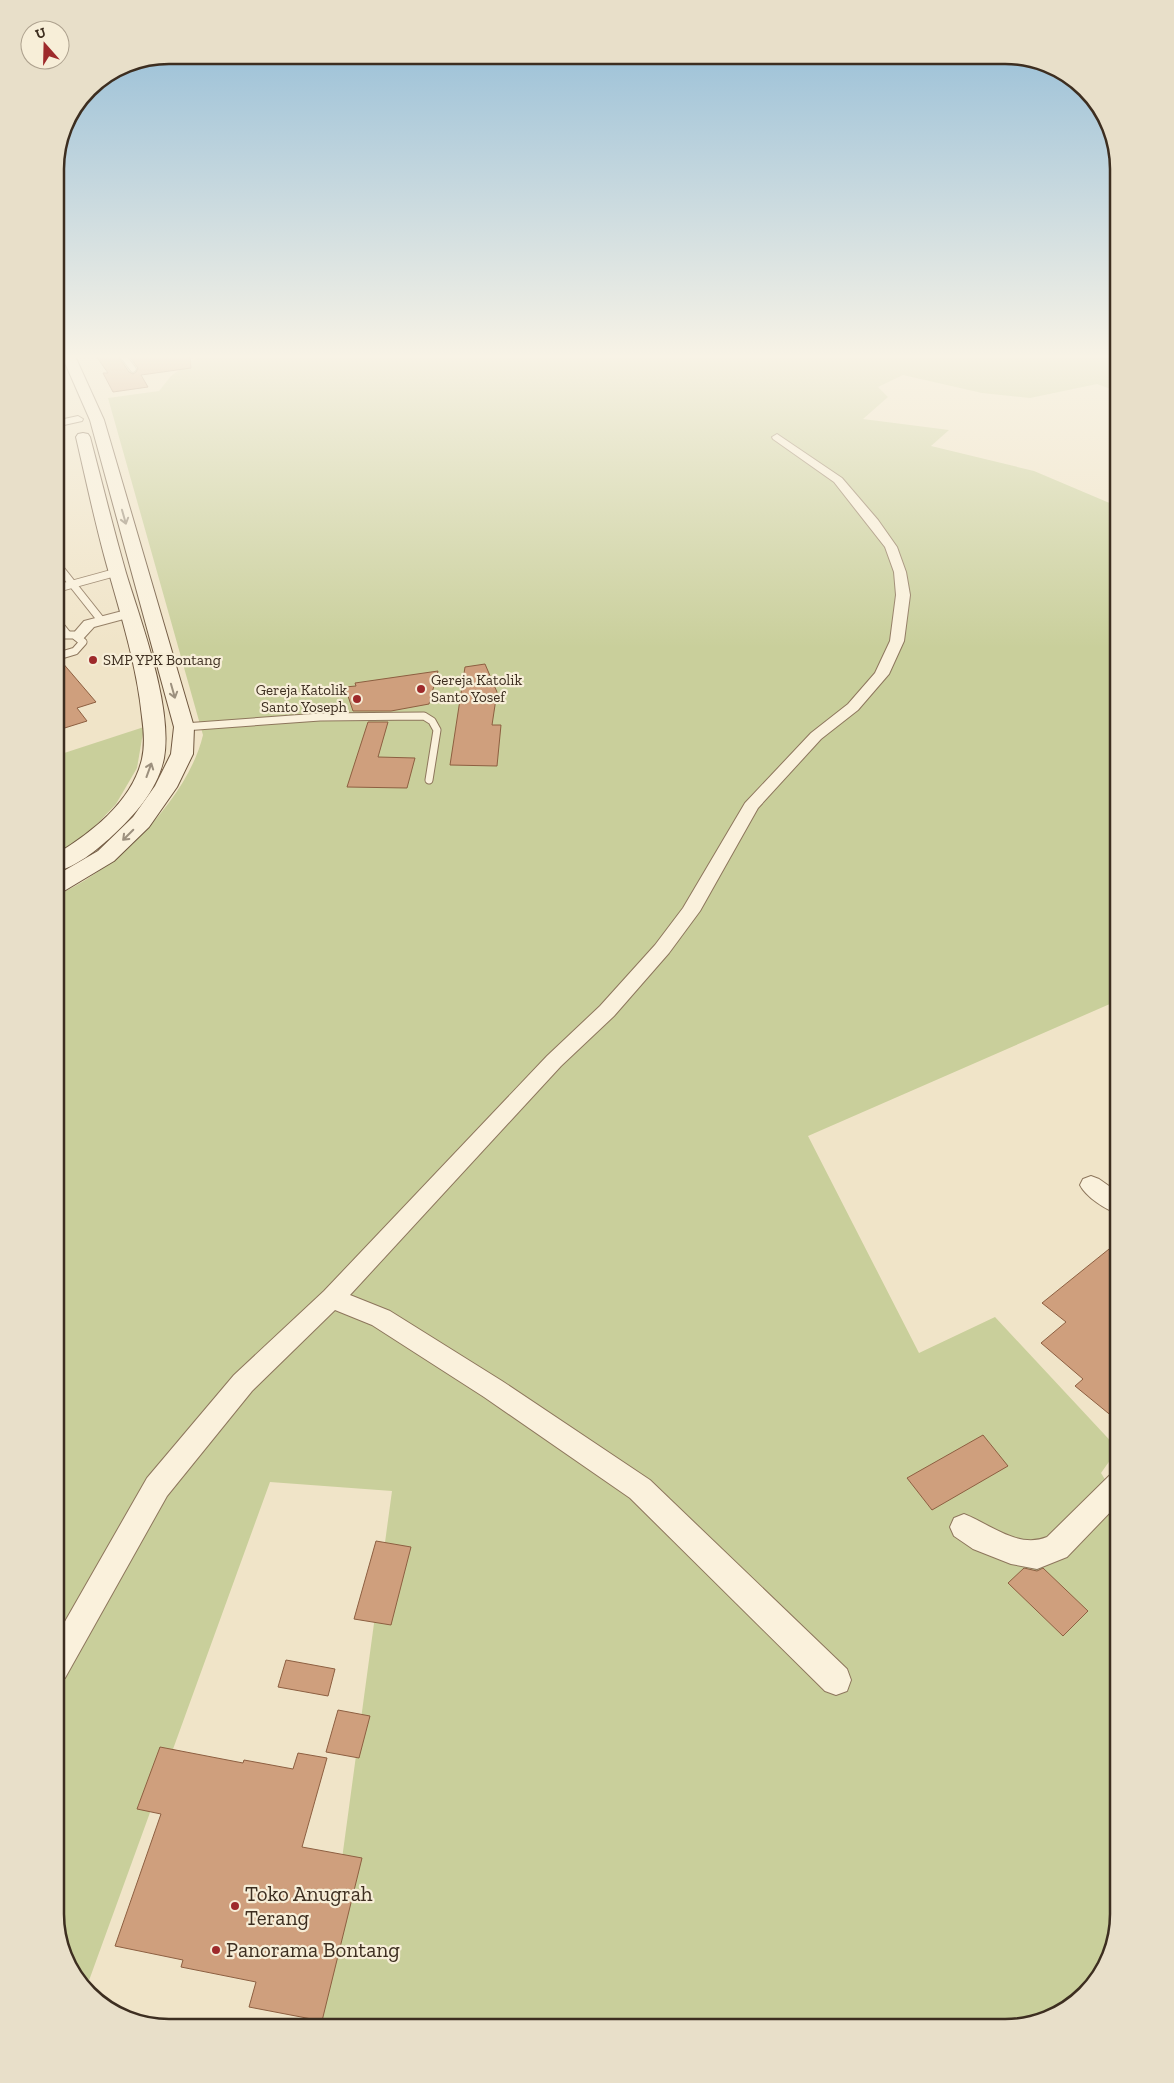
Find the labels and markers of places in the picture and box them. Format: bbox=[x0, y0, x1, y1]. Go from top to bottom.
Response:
place label: SMP YPK Bontang bbox=[103, 651, 221, 669]
marker: SMP YPK Bontang bbox=[87, 654, 99, 666]
place label: Gereja Katolik Santo Yosef bbox=[431, 671, 523, 706]
place label: Gereja Katolik Santo Yoseph bbox=[256, 681, 348, 716]
marker: Gereja Katolik Santo Yosef bbox=[415, 683, 427, 695]
marker: Gereja Katolik Santo Yoseph bbox=[351, 693, 363, 705]
place label: Toko Anugrah Terang bbox=[245, 1881, 373, 1930]
marker: Toko Anugrah Terang bbox=[229, 1900, 241, 1912]
place label: Panorama Bontang bbox=[226, 1937, 400, 1962]
marker: Panorama Bontang bbox=[210, 1944, 222, 1956]

